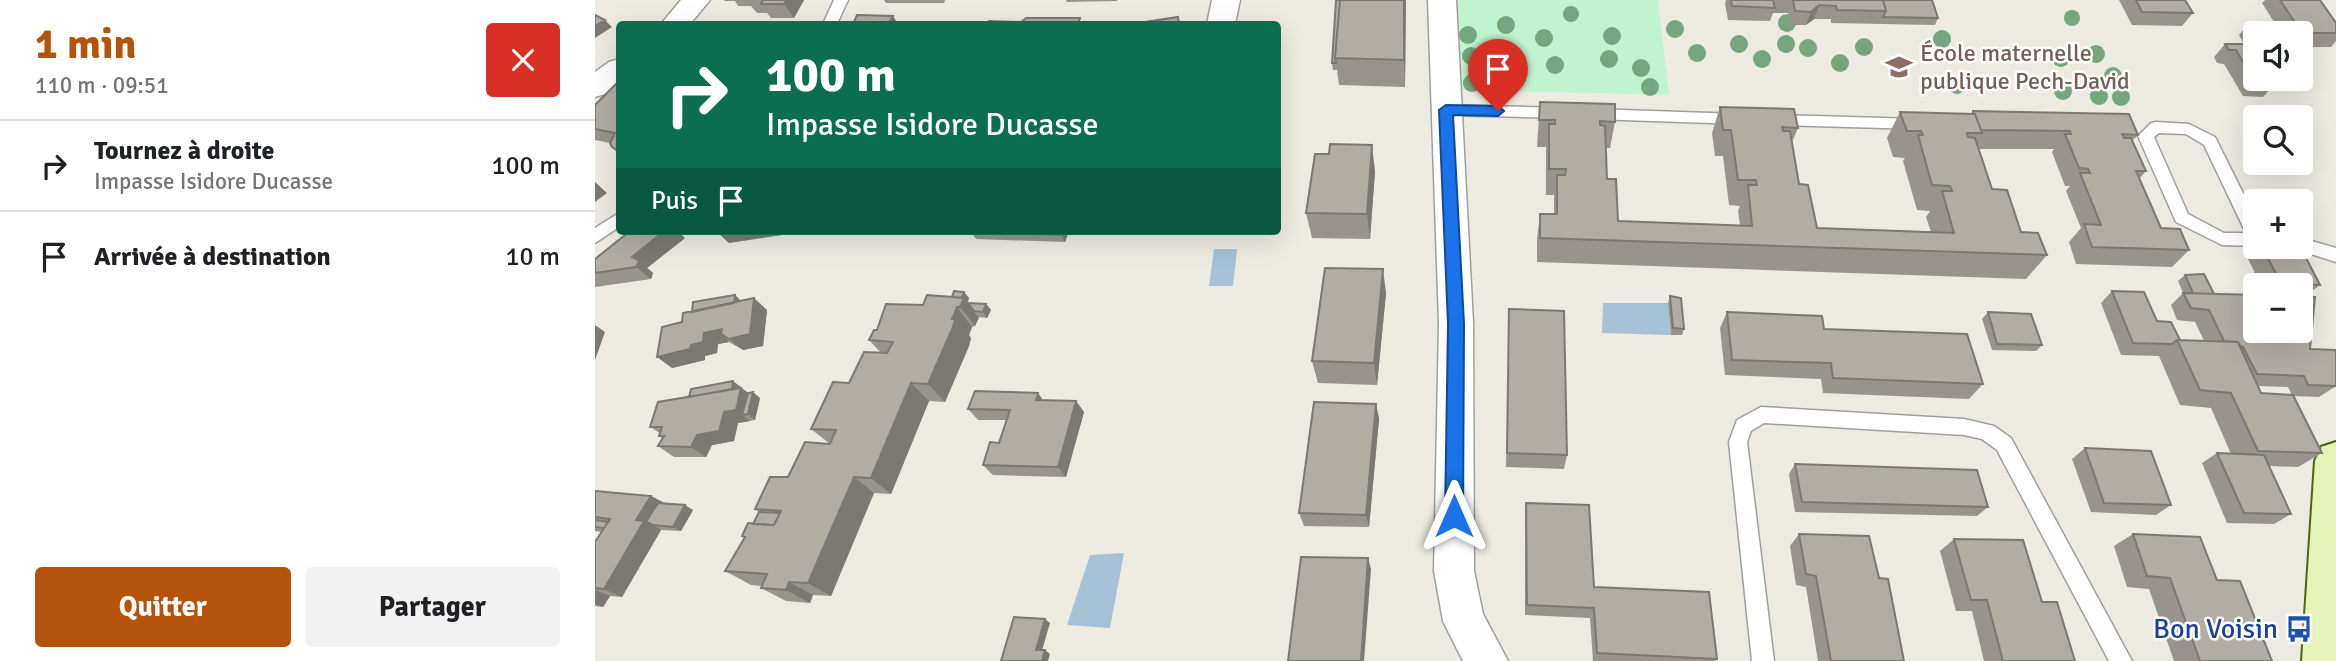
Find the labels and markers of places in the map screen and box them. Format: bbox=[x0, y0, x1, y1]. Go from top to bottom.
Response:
place label: École maternelle publique Pech-David bbox=[1920, 38, 2130, 96]
pin bbox=[1468, 39, 1528, 111]
school or university icon: École maternelle publique Pech-David bbox=[1884, 52, 1914, 82]
place label: Bon Voisin bbox=[2153, 612, 2278, 646]
bus stop icon: Bon Voisin bbox=[2284, 614, 2314, 644]

